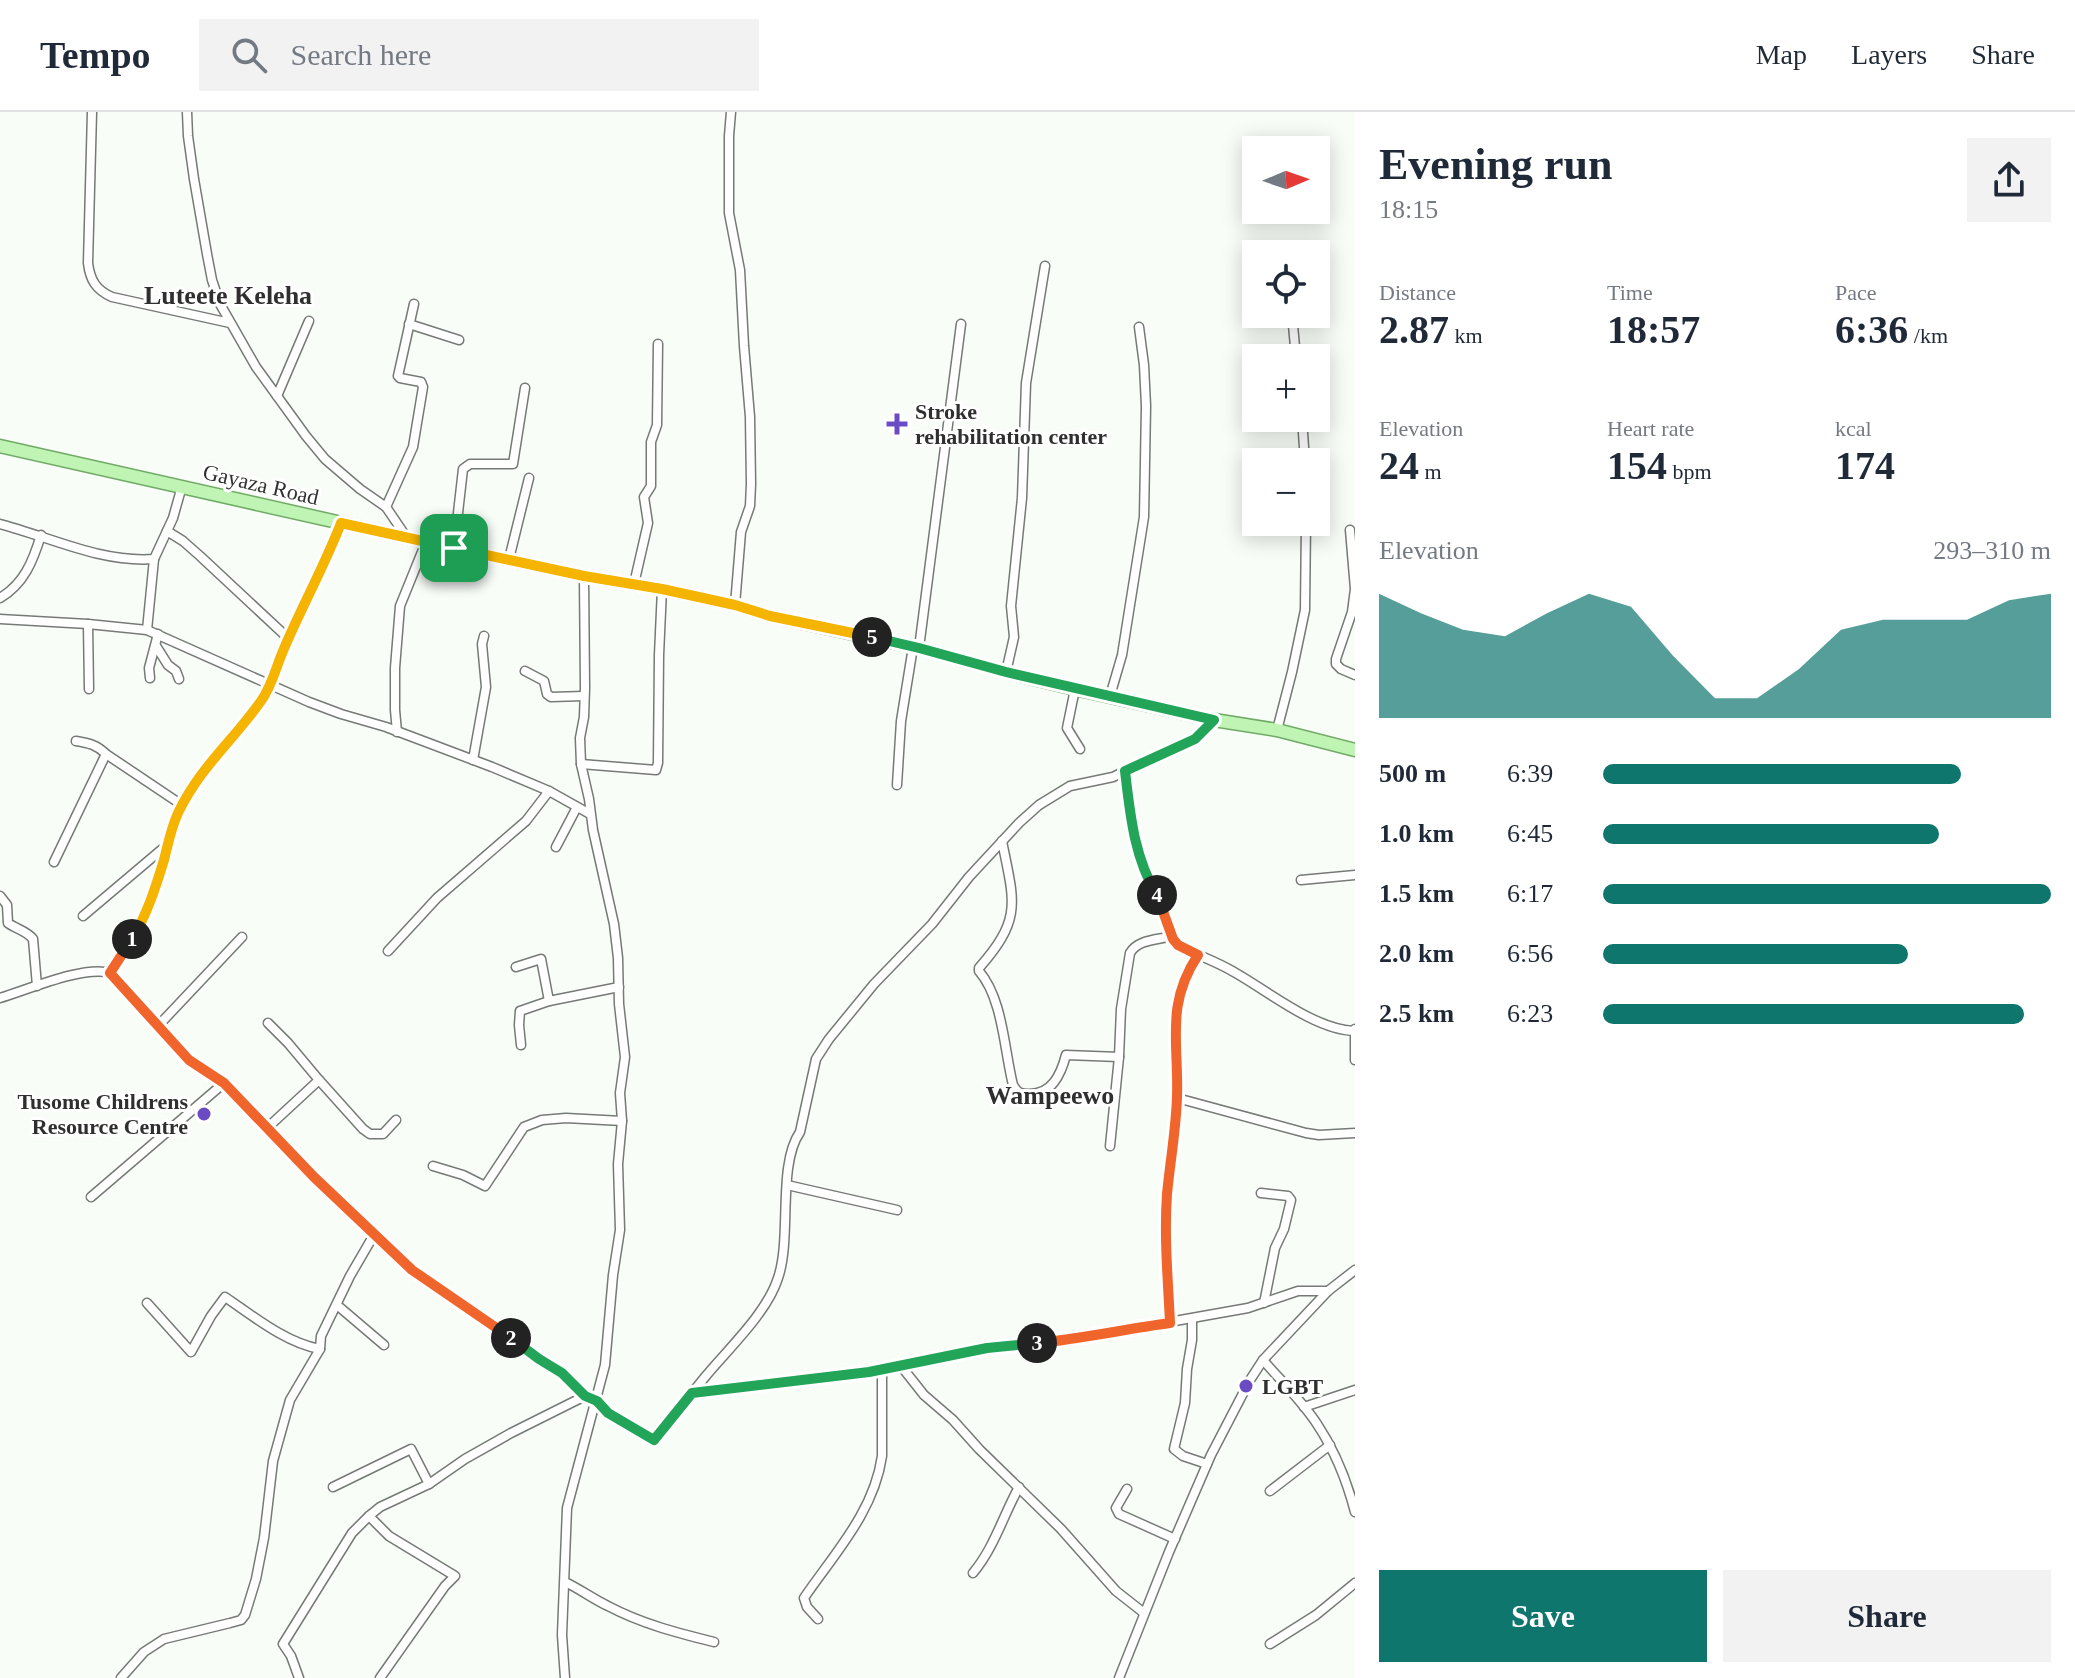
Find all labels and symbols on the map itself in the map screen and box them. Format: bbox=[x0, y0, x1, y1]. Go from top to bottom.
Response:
north arrow bbox=[1242, 136, 1330, 224]
district label: Luteete Keleha bbox=[144, 281, 312, 310]
place label: Stroke rehabilitation center bbox=[915, 399, 1107, 449]
marker: Stroke rehabilitation center bbox=[886, 413, 908, 435]
street label: Gayaza Road bbox=[201, 459, 321, 510]
pin bbox=[420, 514, 488, 582]
pin: 5 bbox=[852, 617, 892, 657]
pin: 4 bbox=[1137, 875, 1177, 915]
pin: 1 bbox=[112, 919, 152, 959]
district label: Wampeewo bbox=[986, 1081, 1114, 1110]
place label: Tusome Childrens Resource Centre bbox=[17, 1089, 188, 1139]
marker: Tusome Childrens Resource Centre bbox=[195, 1105, 213, 1123]
pin: 2 bbox=[491, 1318, 531, 1358]
pin: 3 bbox=[1017, 1323, 1057, 1363]
place label: LGBT bbox=[1262, 1374, 1323, 1399]
marker: LGBT bbox=[1237, 1377, 1255, 1395]

